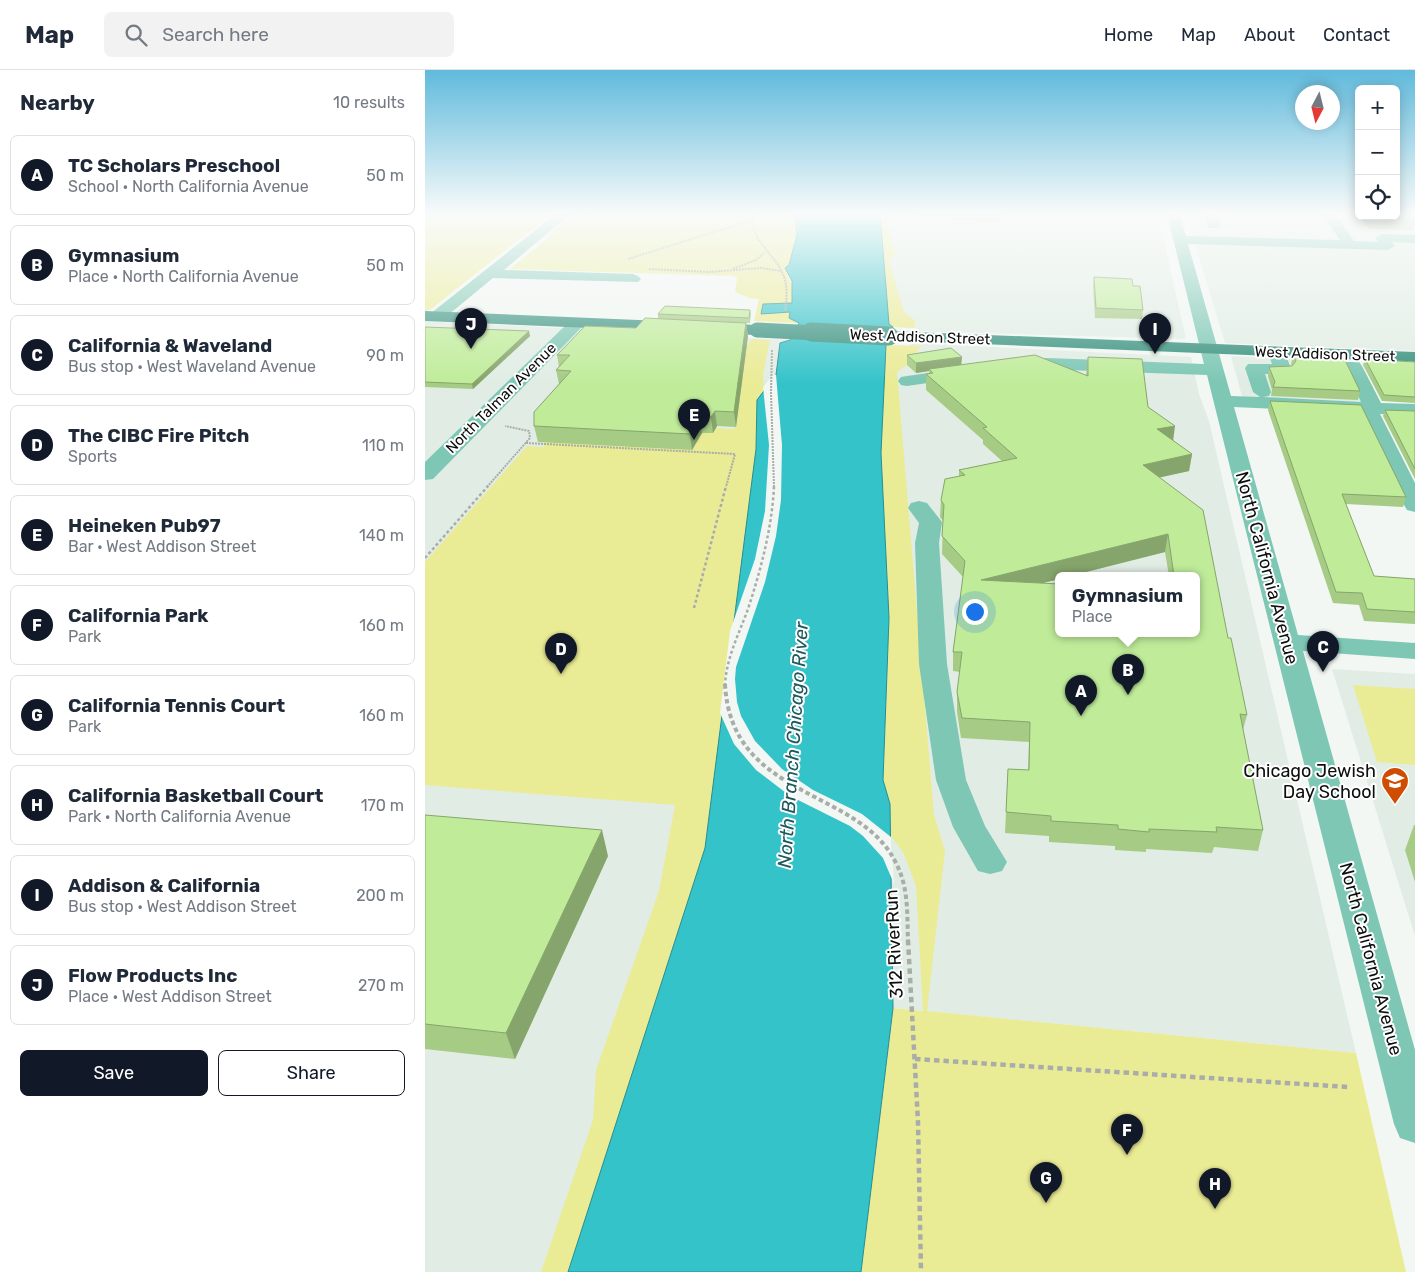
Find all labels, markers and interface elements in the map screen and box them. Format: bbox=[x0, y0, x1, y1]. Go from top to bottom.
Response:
search box bbox=[104, 12, 454, 57]
text: Map bbox=[25, 21, 74, 49]
icon: search bbox=[122, 21, 150, 49]
text: Search here bbox=[162, 23, 269, 46]
text: Home bbox=[1104, 24, 1153, 46]
text: Map bbox=[1181, 24, 1216, 46]
text: About bbox=[1244, 24, 1295, 46]
text: Contact bbox=[1323, 24, 1390, 46]
north arrow bbox=[1295, 85, 1340, 130]
map controls bbox=[1355, 85, 1400, 220]
button: + bbox=[1355, 85, 1400, 130]
text: Nearby bbox=[20, 90, 95, 115]
text: 10 results bbox=[333, 93, 405, 112]
button: − bbox=[1355, 130, 1400, 175]
text: TC Scholars Preschool bbox=[68, 154, 280, 177]
text: A bbox=[31, 166, 43, 185]
text: 50 m bbox=[366, 166, 404, 185]
button: locate bbox=[1355, 175, 1400, 220]
text: School · North California Avenue bbox=[68, 177, 309, 196]
text: Gymnasium bbox=[68, 244, 179, 267]
text: B bbox=[31, 256, 43, 275]
text: 50 m bbox=[366, 256, 404, 275]
text: Place · North California Avenue bbox=[68, 267, 299, 286]
pin: J bbox=[455, 308, 487, 349]
pin: I bbox=[1139, 313, 1171, 354]
street label: West Addison Street bbox=[849, 326, 991, 348]
text: California & Waveland bbox=[68, 334, 272, 357]
street label: North Talman Avenue bbox=[442, 339, 560, 457]
street label: West Addison Street bbox=[1254, 343, 1396, 365]
text: C bbox=[31, 346, 43, 365]
text: 90 m bbox=[366, 346, 404, 365]
text: Bus stop · West Waveland Avenue bbox=[68, 357, 316, 376]
pin: E bbox=[678, 399, 710, 440]
text: The CIBC Fire Pitch bbox=[68, 424, 249, 447]
text: D bbox=[31, 436, 43, 455]
text: 110 m bbox=[362, 436, 404, 455]
text: Sports bbox=[68, 447, 117, 466]
street label: North California Avenue bbox=[1231, 469, 1303, 667]
text: Heineken Pub97 bbox=[68, 514, 221, 537]
text: E bbox=[32, 526, 42, 545]
text: 140 m bbox=[359, 526, 404, 545]
text: Bar · West Addison Street bbox=[68, 537, 256, 556]
popup bbox=[1055, 572, 1200, 637]
text: Gymnasium bbox=[1072, 584, 1183, 607]
your location bbox=[962, 599, 988, 625]
text: California Park bbox=[68, 604, 208, 627]
text: Place bbox=[1072, 607, 1113, 626]
text: F bbox=[32, 616, 42, 635]
text: 160 m bbox=[359, 616, 404, 635]
water label: North Branch Chicago River bbox=[773, 620, 813, 869]
text: Park bbox=[68, 627, 101, 646]
pin: C bbox=[1307, 631, 1339, 672]
pin: D bbox=[545, 633, 577, 674]
pin: B bbox=[1112, 654, 1144, 695]
pin: A bbox=[1065, 675, 1097, 716]
text: California Tennis Court bbox=[68, 694, 285, 717]
text: G bbox=[31, 706, 43, 725]
text: 160 m bbox=[359, 706, 404, 725]
text: Park bbox=[68, 717, 101, 736]
place label: Chicago Jewish Day School bbox=[1243, 760, 1376, 803]
school or university icon: Chicago Jewish Day School bbox=[1380, 766, 1410, 805]
text: California Basketball Court bbox=[68, 784, 324, 807]
text: H bbox=[31, 796, 43, 815]
text: 170 m bbox=[361, 796, 404, 815]
text: Park · North California Avenue bbox=[68, 807, 291, 826]
street label: North California Avenue bbox=[1335, 860, 1407, 1058]
text: Addison & California bbox=[68, 874, 260, 897]
text: I bbox=[34, 886, 40, 905]
text: 200 m bbox=[356, 886, 404, 905]
street label: 312 RiverRun bbox=[880, 889, 908, 999]
text: Bus stop · West Addison Street bbox=[68, 897, 296, 916]
text: Flow Products Inc bbox=[68, 964, 237, 987]
text: J bbox=[32, 976, 42, 995]
text: 270 m bbox=[358, 976, 404, 995]
text: Place · West Addison Street bbox=[68, 987, 272, 1006]
button: Save bbox=[20, 1050, 208, 1096]
button: Share bbox=[218, 1050, 405, 1096]
pin: F bbox=[1111, 1114, 1143, 1155]
pin: G bbox=[1030, 1162, 1062, 1203]
pin: H bbox=[1199, 1168, 1231, 1209]

